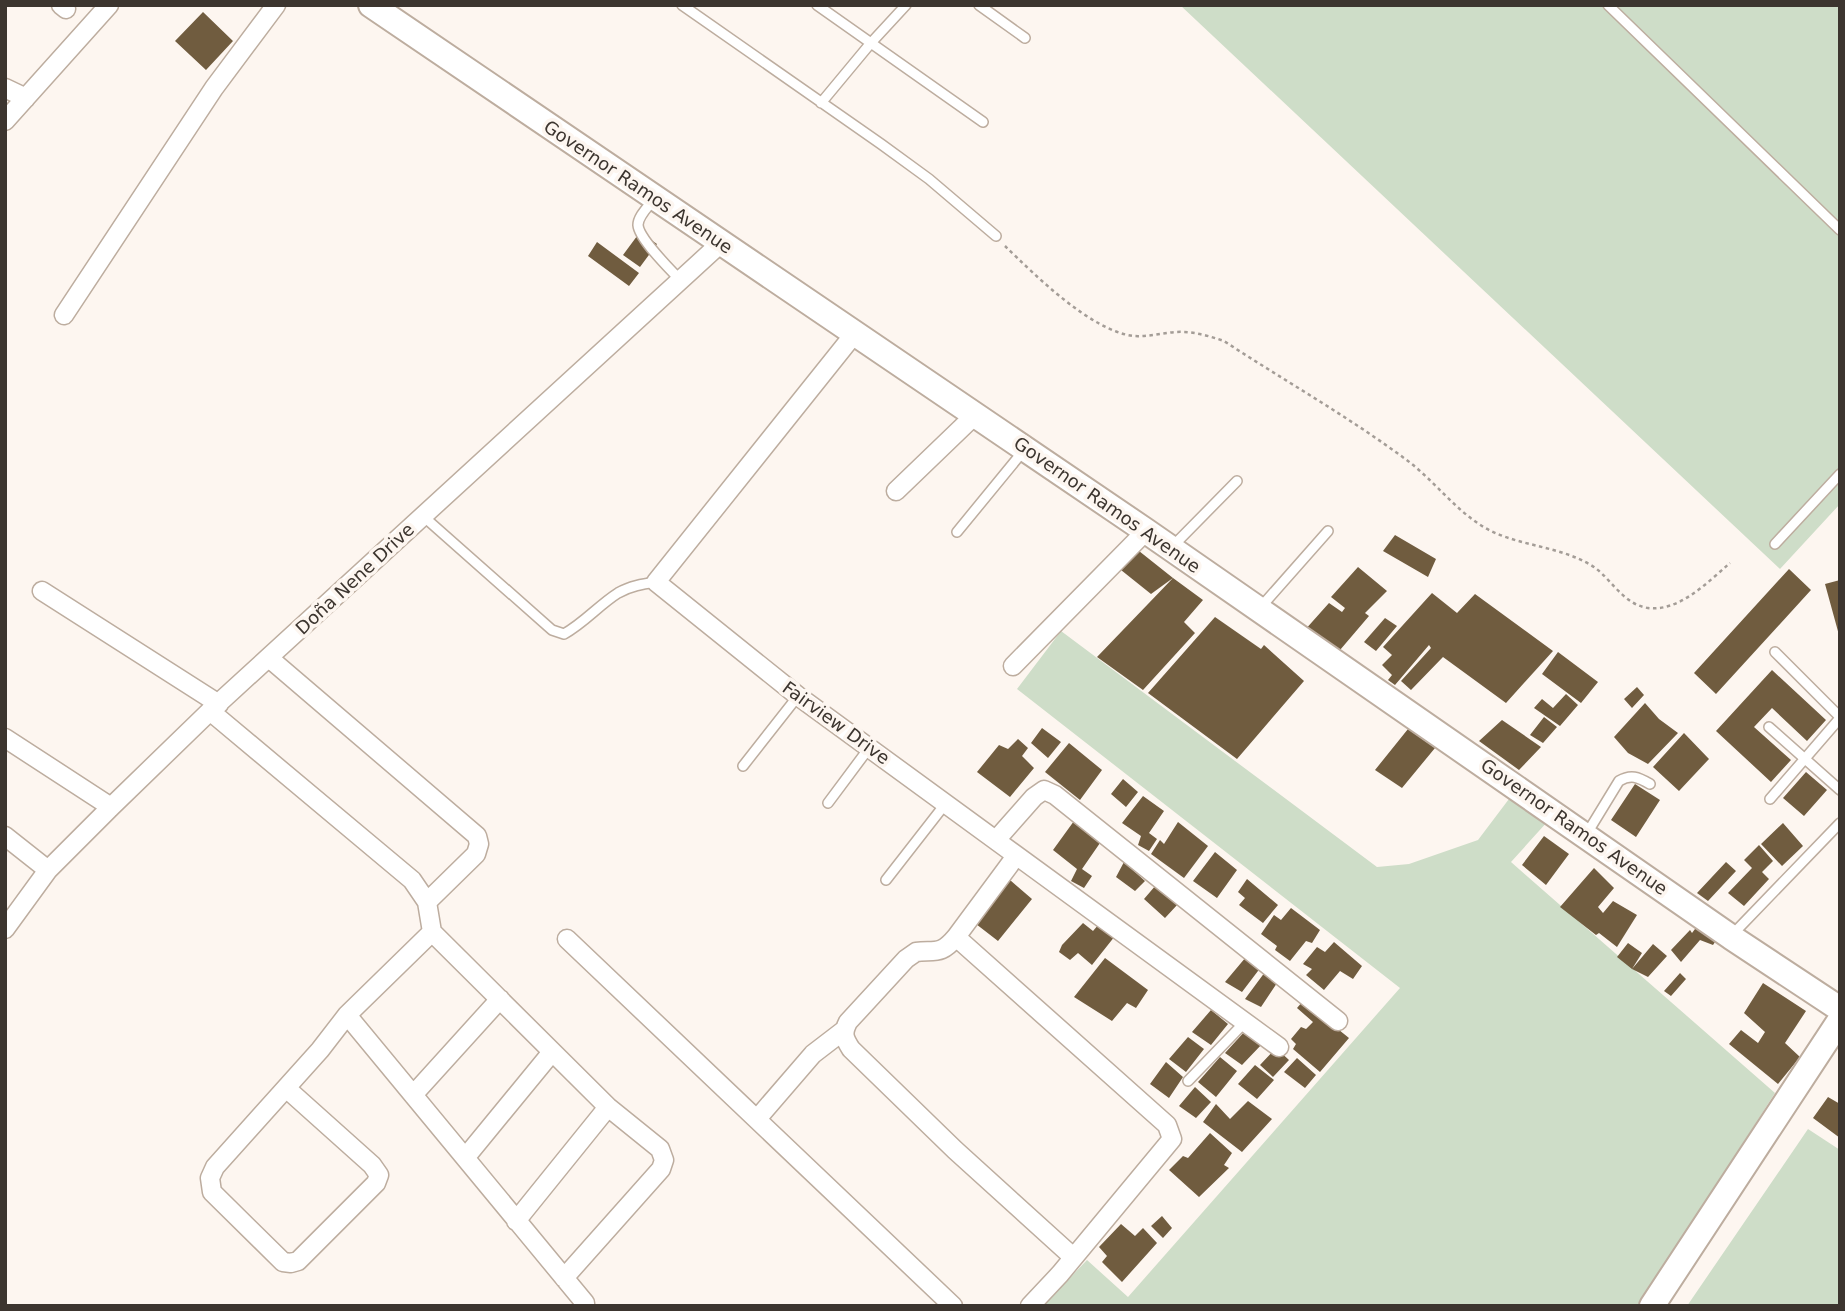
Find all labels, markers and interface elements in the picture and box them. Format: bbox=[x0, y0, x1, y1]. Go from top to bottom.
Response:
street label: Governor Ramos Avenue bbox=[540, 116, 737, 258]
street label: Governor Ramos Avenue bbox=[1010, 432, 1205, 577]
street label: Doña Nene Drive bbox=[291, 519, 418, 639]
street label: Fairview Drive bbox=[779, 677, 894, 769]
street label: Governor Ramos Avenue bbox=[1477, 754, 1672, 899]

